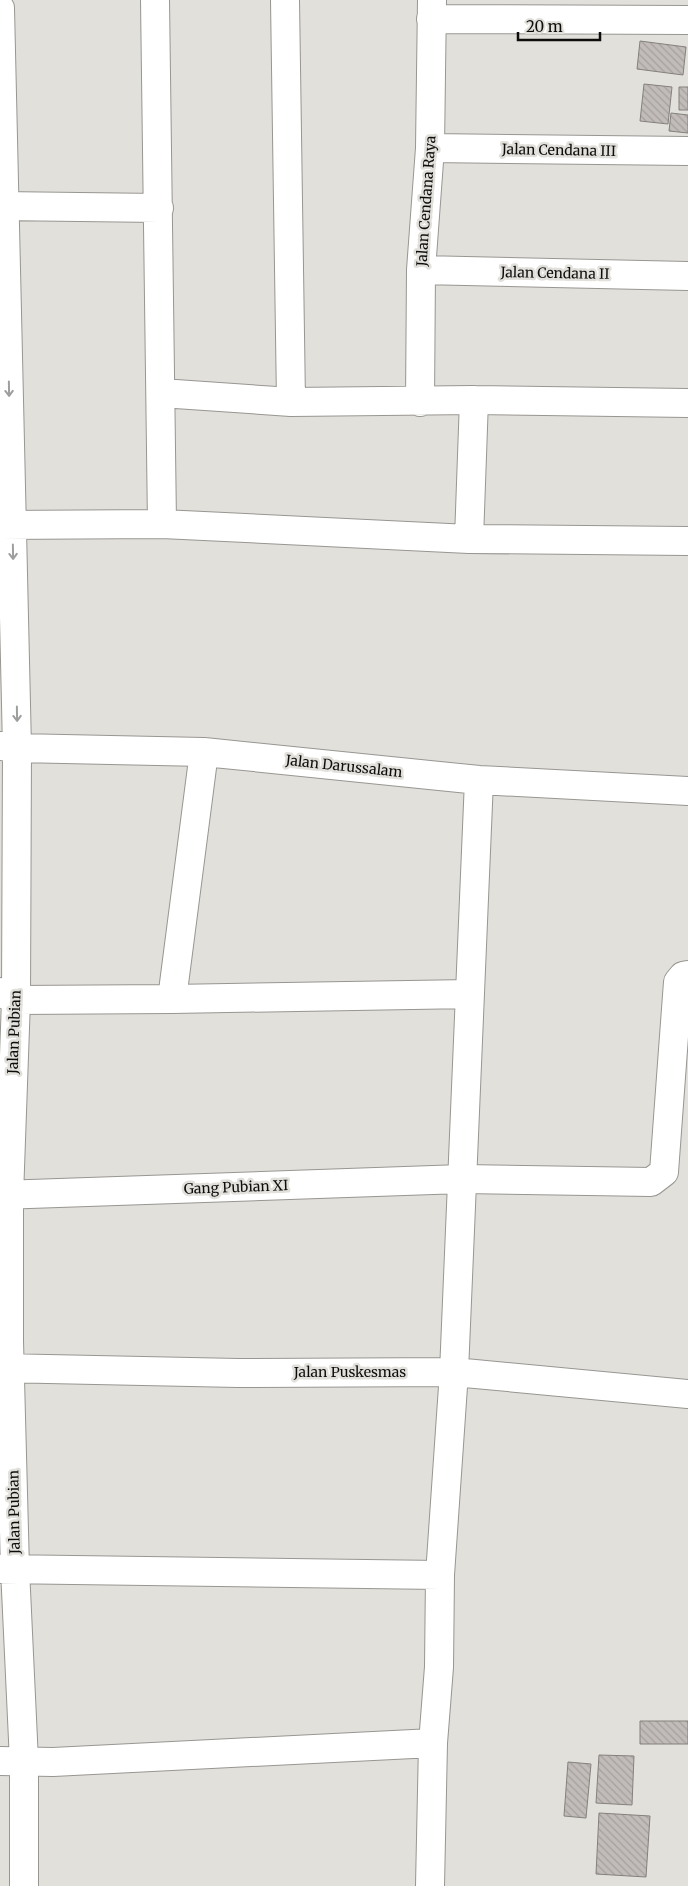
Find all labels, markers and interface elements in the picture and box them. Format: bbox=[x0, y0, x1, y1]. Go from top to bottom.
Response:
scale bar bbox=[518, 10, 600, 42]
text: 20 m bbox=[526, 17, 563, 36]
street label: Jalan Cendana Raya bbox=[412, 134, 440, 268]
street label: Jalan Cendana III bbox=[501, 140, 616, 160]
street label: Jalan Cendana II bbox=[499, 263, 610, 283]
one-way arrow bbox=[4, 380, 14, 397]
one-way arrow bbox=[8, 543, 18, 559]
one-way arrow bbox=[12, 706, 21, 722]
street label: Jalan Darussalam bbox=[284, 751, 403, 781]
street label: Jalan Pubian bbox=[4, 990, 24, 1075]
street label: Gang Pubian XI bbox=[183, 1176, 289, 1198]
street label: Jalan Puskesmas bbox=[293, 1363, 406, 1381]
street label: Jalan Pubian bbox=[4, 1470, 24, 1555]

